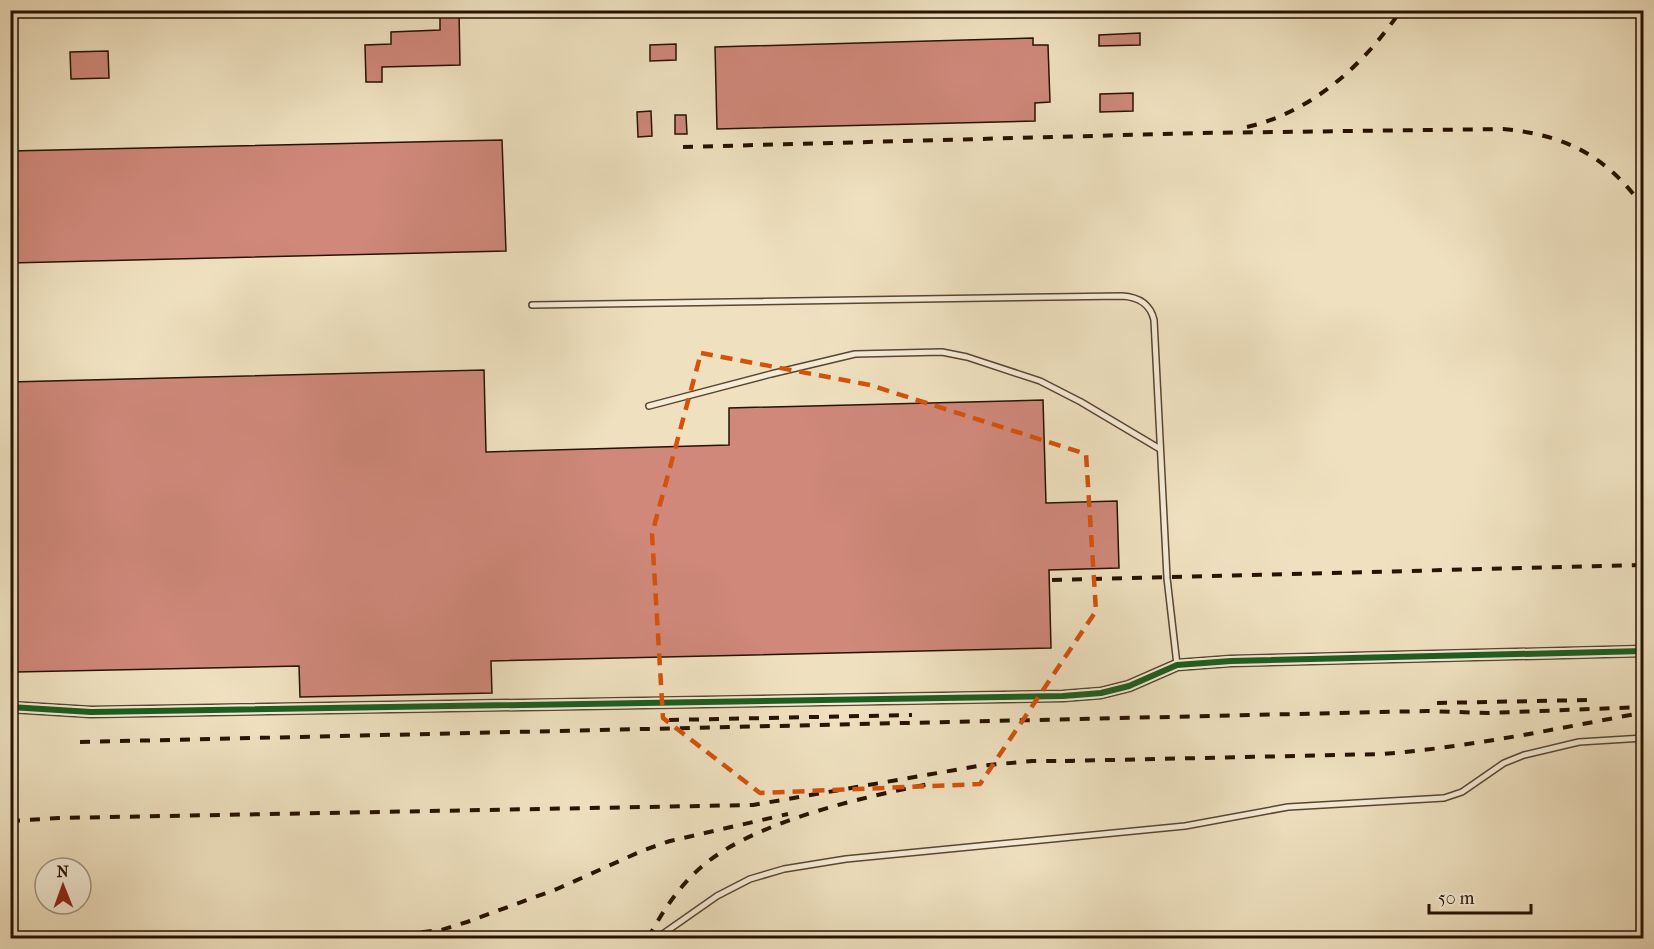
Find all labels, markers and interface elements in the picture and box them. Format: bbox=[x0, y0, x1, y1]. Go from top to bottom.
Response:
north arrow bbox=[33, 856, 93, 916]
text: N bbox=[57, 862, 70, 881]
scale bar bbox=[1429, 877, 1531, 915]
text: 50 m bbox=[1438, 888, 1475, 909]

